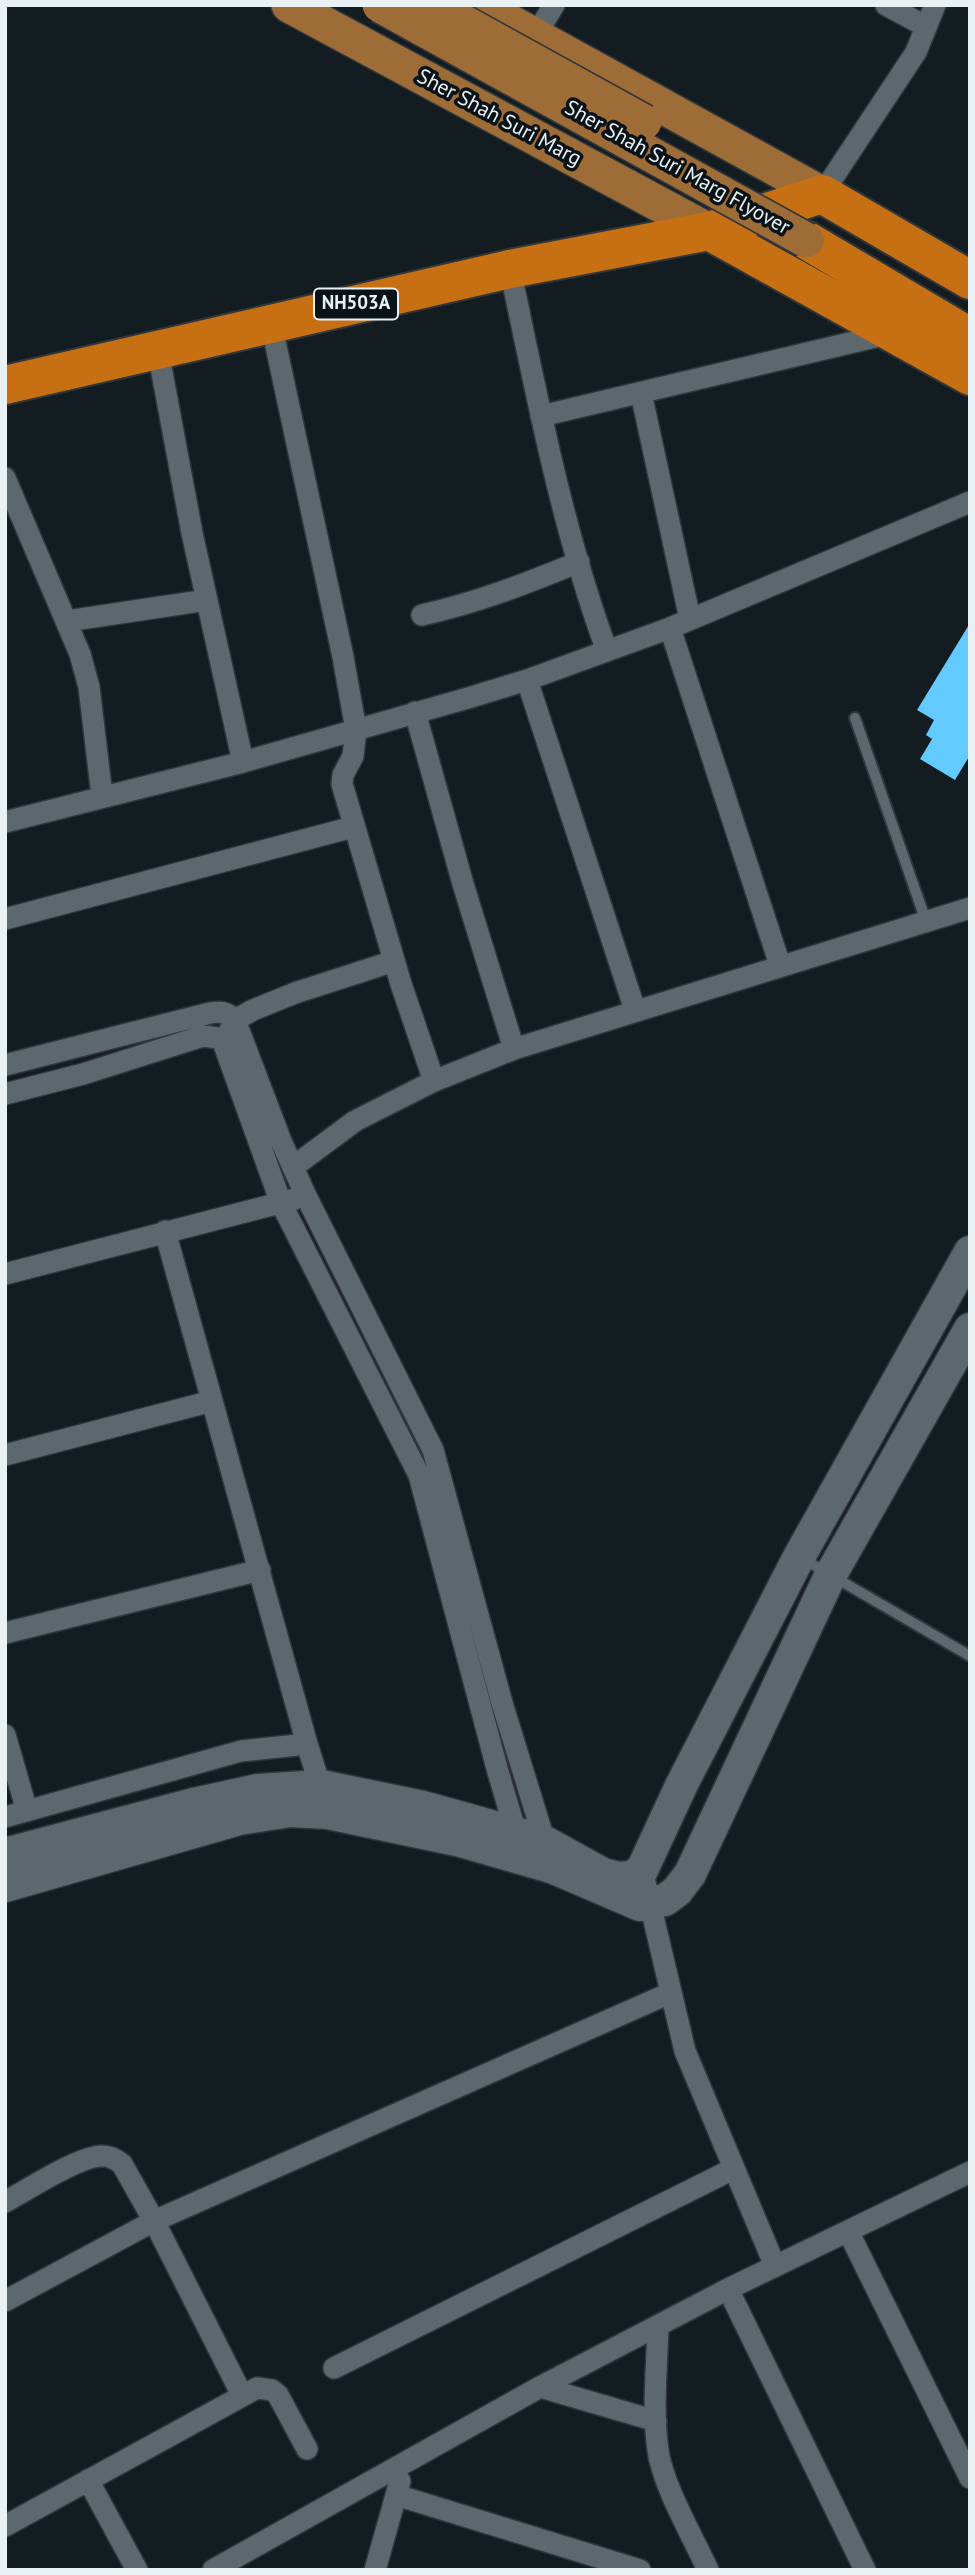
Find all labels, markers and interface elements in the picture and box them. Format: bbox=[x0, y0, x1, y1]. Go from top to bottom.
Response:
street label: Sher Shah Suri Marg bbox=[413, 64, 585, 172]
street label: Sher Shah Suri Marg Flyover bbox=[560, 96, 794, 240]
road number: NH503A bbox=[314, 288, 398, 320]

